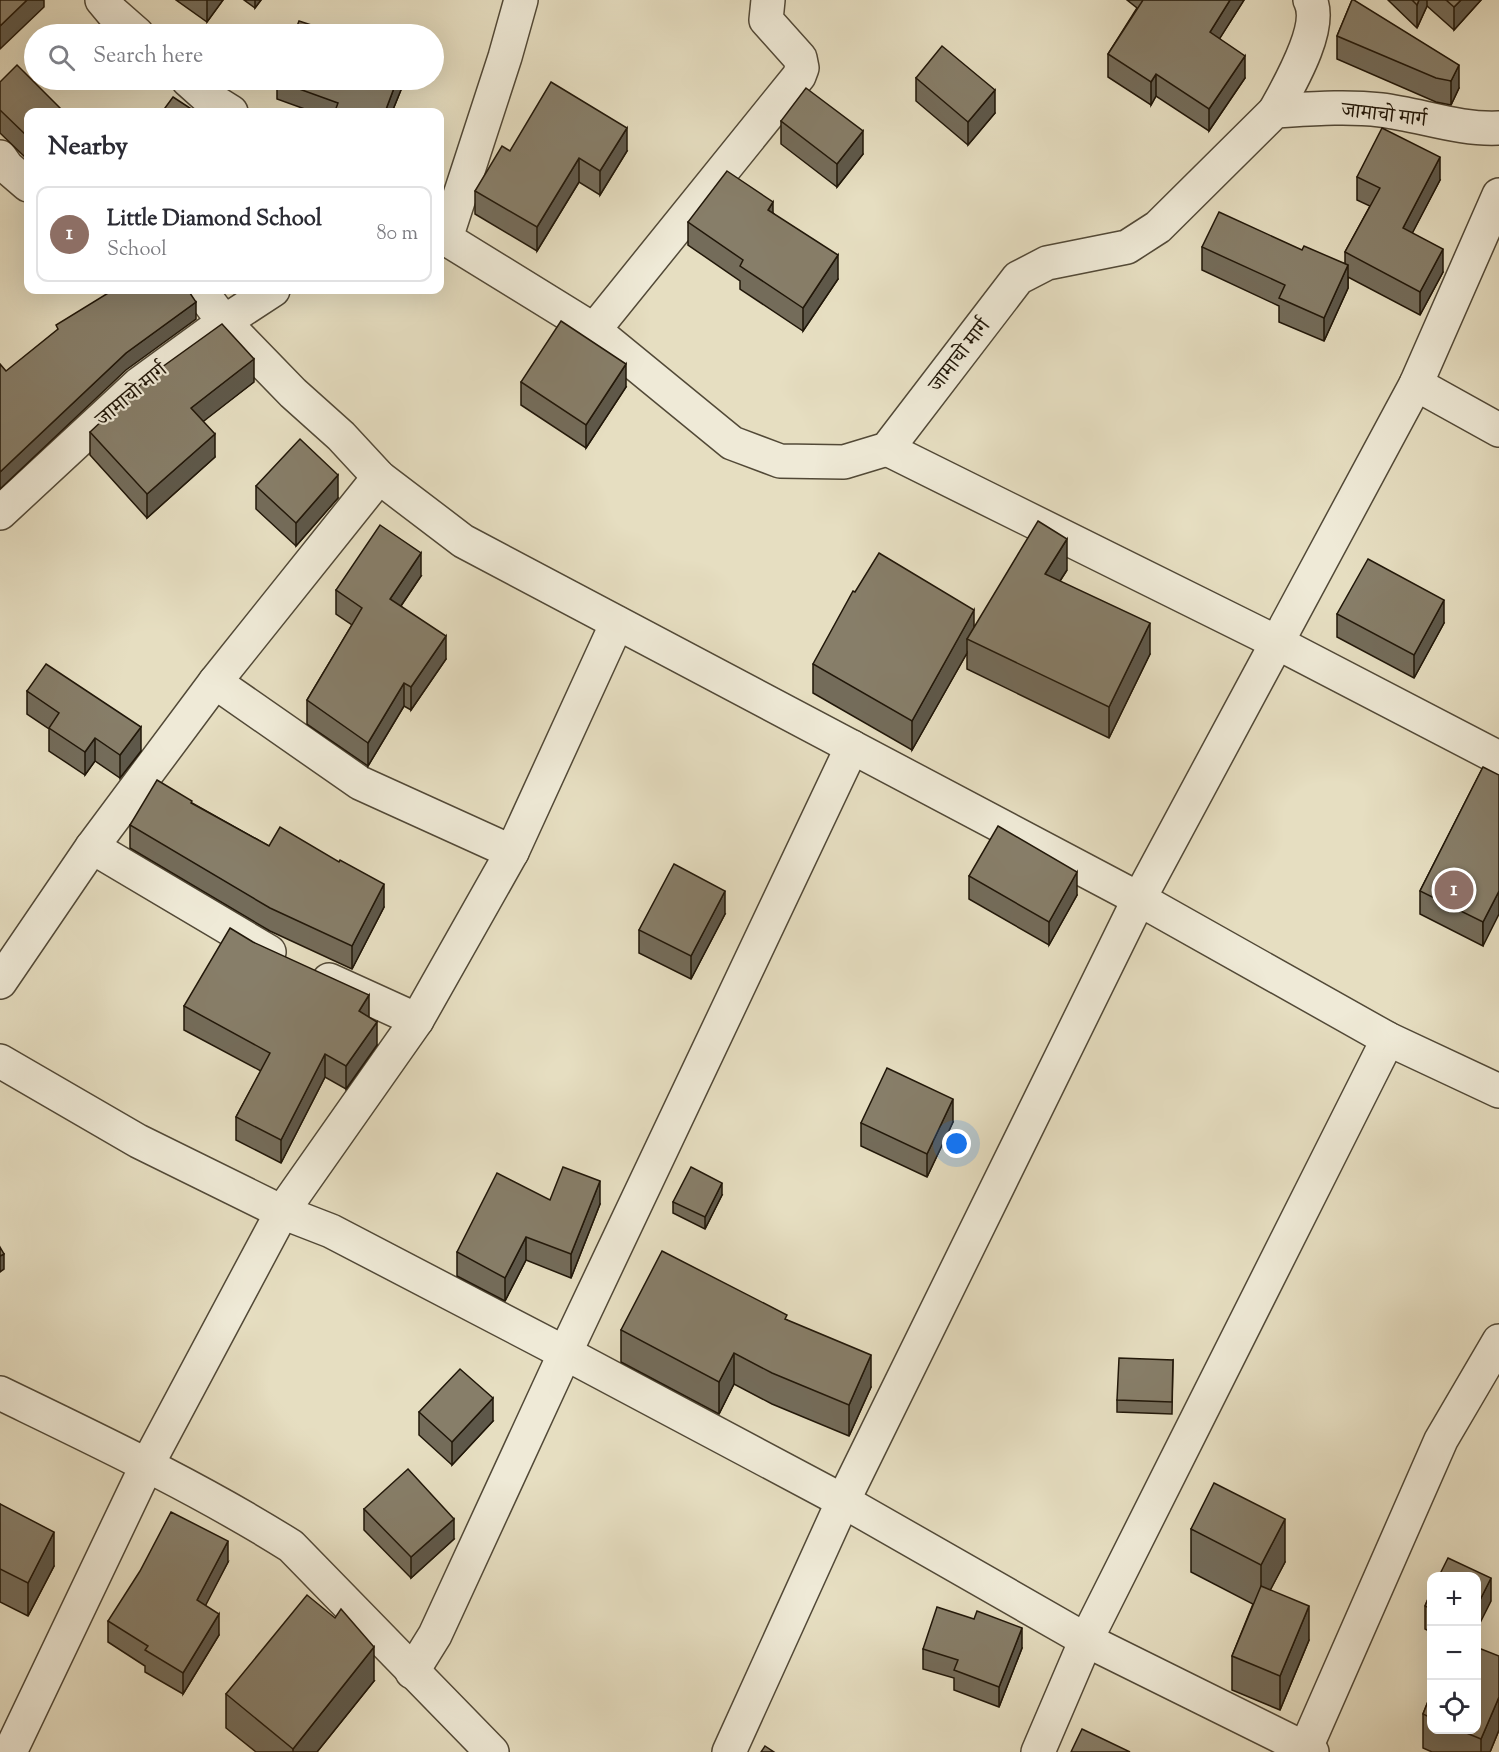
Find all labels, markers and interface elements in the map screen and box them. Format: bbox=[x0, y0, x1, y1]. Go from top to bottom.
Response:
search box bbox=[24, 24, 444, 90]
icon: search bbox=[45, 41, 78, 74]
text: Search here bbox=[93, 41, 203, 73]
street label: जामाचो मार्ग bbox=[1338, 96, 1429, 136]
text: Nearby bbox=[48, 129, 128, 166]
text: Little Diamond School bbox=[107, 204, 322, 236]
text: 1 bbox=[66, 220, 73, 249]
text: 80 m bbox=[377, 220, 418, 249]
text: School bbox=[107, 236, 167, 265]
street label: जामाचो मार्ग bbox=[922, 312, 999, 400]
street label: जामाचो मार्ग bbox=[89, 356, 175, 435]
pin: 1 bbox=[1434, 868, 1474, 912]
your location bbox=[942, 1129, 971, 1158]
map controls bbox=[1427, 1572, 1481, 1734]
button: + bbox=[1427, 1572, 1481, 1626]
button: − bbox=[1427, 1626, 1481, 1680]
button: locate bbox=[1427, 1680, 1481, 1734]

